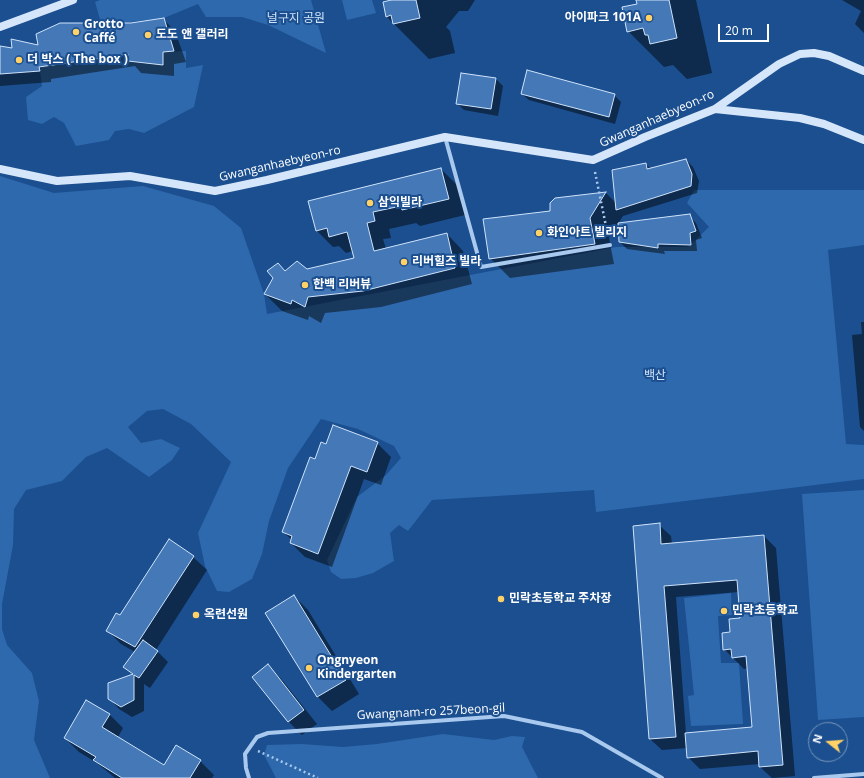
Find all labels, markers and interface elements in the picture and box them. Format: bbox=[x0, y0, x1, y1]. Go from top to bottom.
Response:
place label: 아이파크 101A bbox=[565, 11, 641, 25]
park label: 널구지 공원 bbox=[267, 12, 325, 26]
marker: 아이파크 101A bbox=[644, 13, 654, 23]
scale bar bbox=[720, 16, 771, 42]
place label: Grotto Caffé bbox=[84, 18, 123, 46]
text: 20 m bbox=[725, 22, 753, 39]
marker: Grotto Caffé bbox=[71, 27, 81, 37]
place label: 도도 앤 갤러리 bbox=[156, 28, 228, 42]
marker: 도도 앤 갤러리 bbox=[143, 30, 153, 40]
place label: 더 박스 ( The box ) bbox=[27, 53, 128, 67]
marker: 더 박스 ( The box ) bbox=[14, 55, 24, 65]
street label: Gwanganhaebyeon-ro bbox=[597, 87, 717, 151]
street label: Gwanganhaebyeon-ro bbox=[218, 143, 342, 185]
place label: 삼익빌라 bbox=[378, 196, 422, 210]
marker: 삼익빌라 bbox=[365, 198, 375, 208]
place label: 화인아트 빌리지 bbox=[547, 226, 627, 240]
marker: 화인아트 빌리지 bbox=[534, 228, 544, 238]
place label: 리버힐즈 빌라 bbox=[412, 255, 481, 269]
marker: 리버힐즈 빌라 bbox=[399, 257, 409, 267]
place label: 한백 리버뷰 bbox=[313, 278, 371, 292]
marker: 한백 리버뷰 bbox=[300, 280, 310, 290]
park label: 백산 bbox=[644, 369, 666, 383]
place label: 민락초등학교 주차장 bbox=[509, 592, 611, 606]
marker: 민락초등학교 주차장 bbox=[496, 594, 506, 604]
place label: 민락초등학교 bbox=[732, 604, 798, 618]
marker: 민락초등학교 bbox=[719, 606, 729, 616]
place label: 옥련선원 bbox=[204, 608, 248, 622]
marker: 옥련선원 bbox=[191, 610, 201, 620]
place label: Ongnyeon Kindergarten bbox=[317, 654, 396, 682]
marker: Ongnyeon Kindergarten bbox=[304, 663, 314, 673]
street label: Gwangnam-ro 257beon-gil bbox=[356, 701, 506, 723]
north arrow bbox=[808, 722, 848, 762]
text: N bbox=[809, 732, 825, 745]

